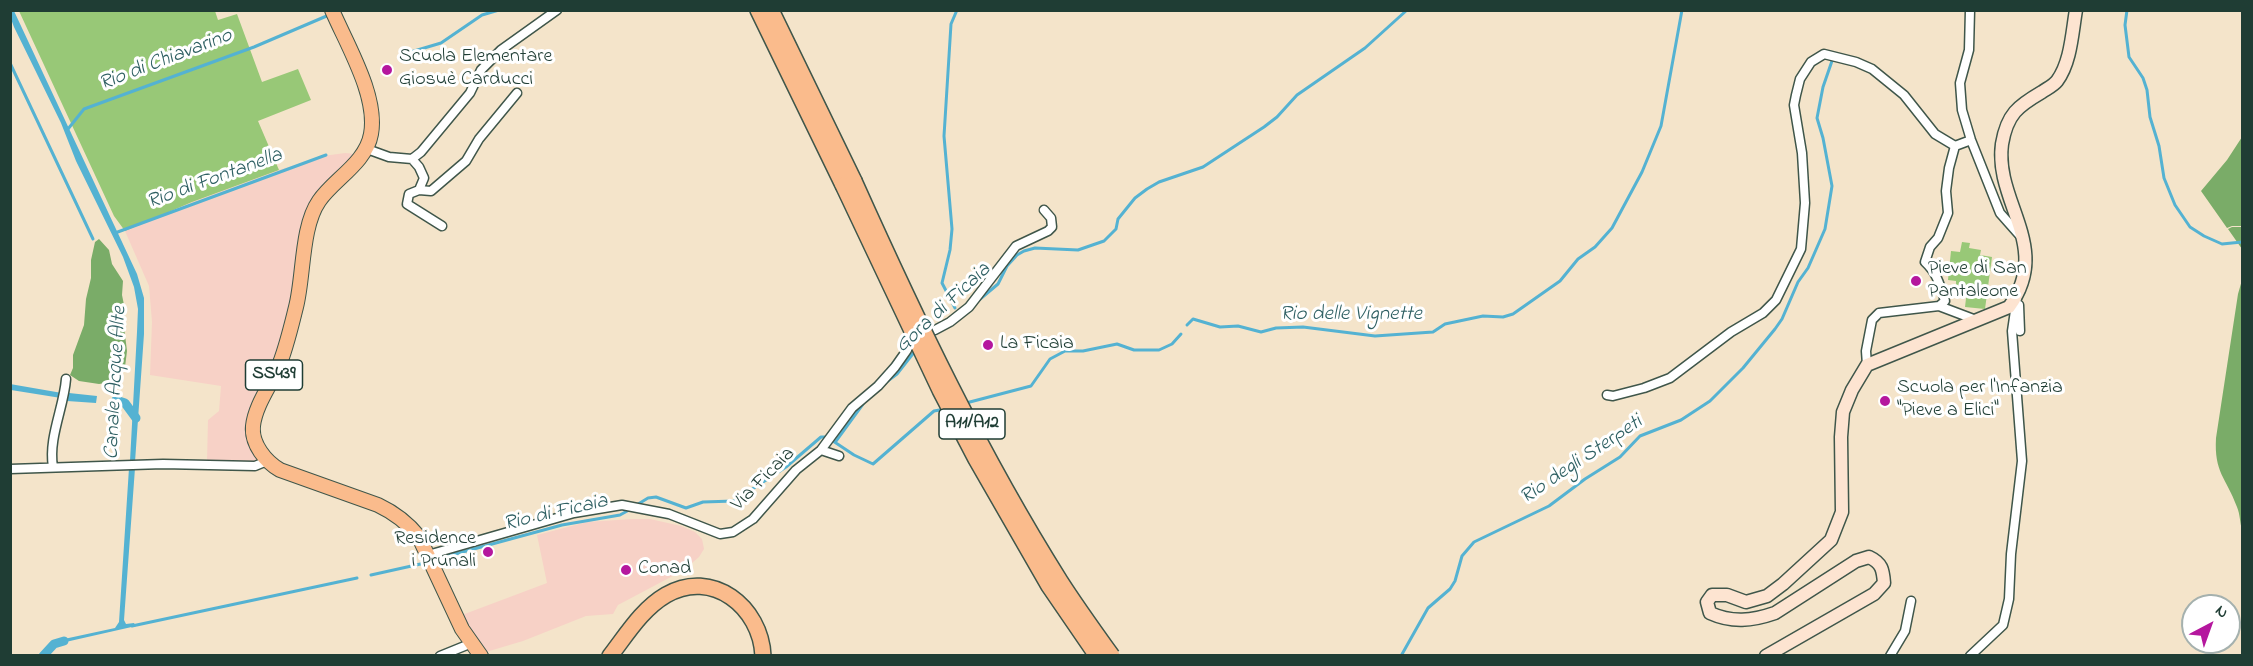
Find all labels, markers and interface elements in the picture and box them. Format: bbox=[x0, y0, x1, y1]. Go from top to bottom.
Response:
water label: Rio di Chiavarino bbox=[96, 24, 236, 98]
place label: Scuola Elementare Giosuè Carducci bbox=[399, 46, 553, 93]
marker: Scuola Elementare Giosuè Carducci bbox=[380, 63, 394, 77]
water label: Rio di Fontanella bbox=[144, 144, 286, 216]
water label: Gora di Ficaia bbox=[891, 258, 997, 360]
place label: Pieve di San Pantaleone bbox=[1928, 258, 2027, 305]
marker: Pieve di San Pantaleone bbox=[1909, 274, 1923, 288]
water label: Rio delle Vignette bbox=[1280, 303, 1422, 329]
water label: Canale Acque Alte bbox=[100, 306, 134, 460]
place label: La Ficaia bbox=[1000, 333, 1074, 357]
marker: La Ficaia bbox=[981, 338, 995, 352]
road number: SS439 bbox=[246, 360, 302, 390]
place label: Scuola per l'Infanzia "Pieve a Elici" bbox=[1897, 377, 2063, 424]
marker: Scuola per l'Infanzia "Pieve a Elici" bbox=[1878, 394, 1892, 408]
road number: A11/A12 bbox=[939, 409, 1005, 439]
water label: Rio degli Sterpeti bbox=[1516, 411, 1648, 511]
street label: Via Ficaia bbox=[727, 443, 801, 517]
water label: Rio di Ficaia bbox=[502, 490, 610, 538]
place label: Residence i Prunali bbox=[394, 528, 476, 575]
marker: Residence i Prunali bbox=[481, 545, 495, 559]
place label: Conad bbox=[638, 558, 691, 582]
marker: Conad bbox=[619, 563, 633, 577]
north arrow bbox=[2181, 594, 2241, 654]
text: N bbox=[2210, 599, 2233, 625]

